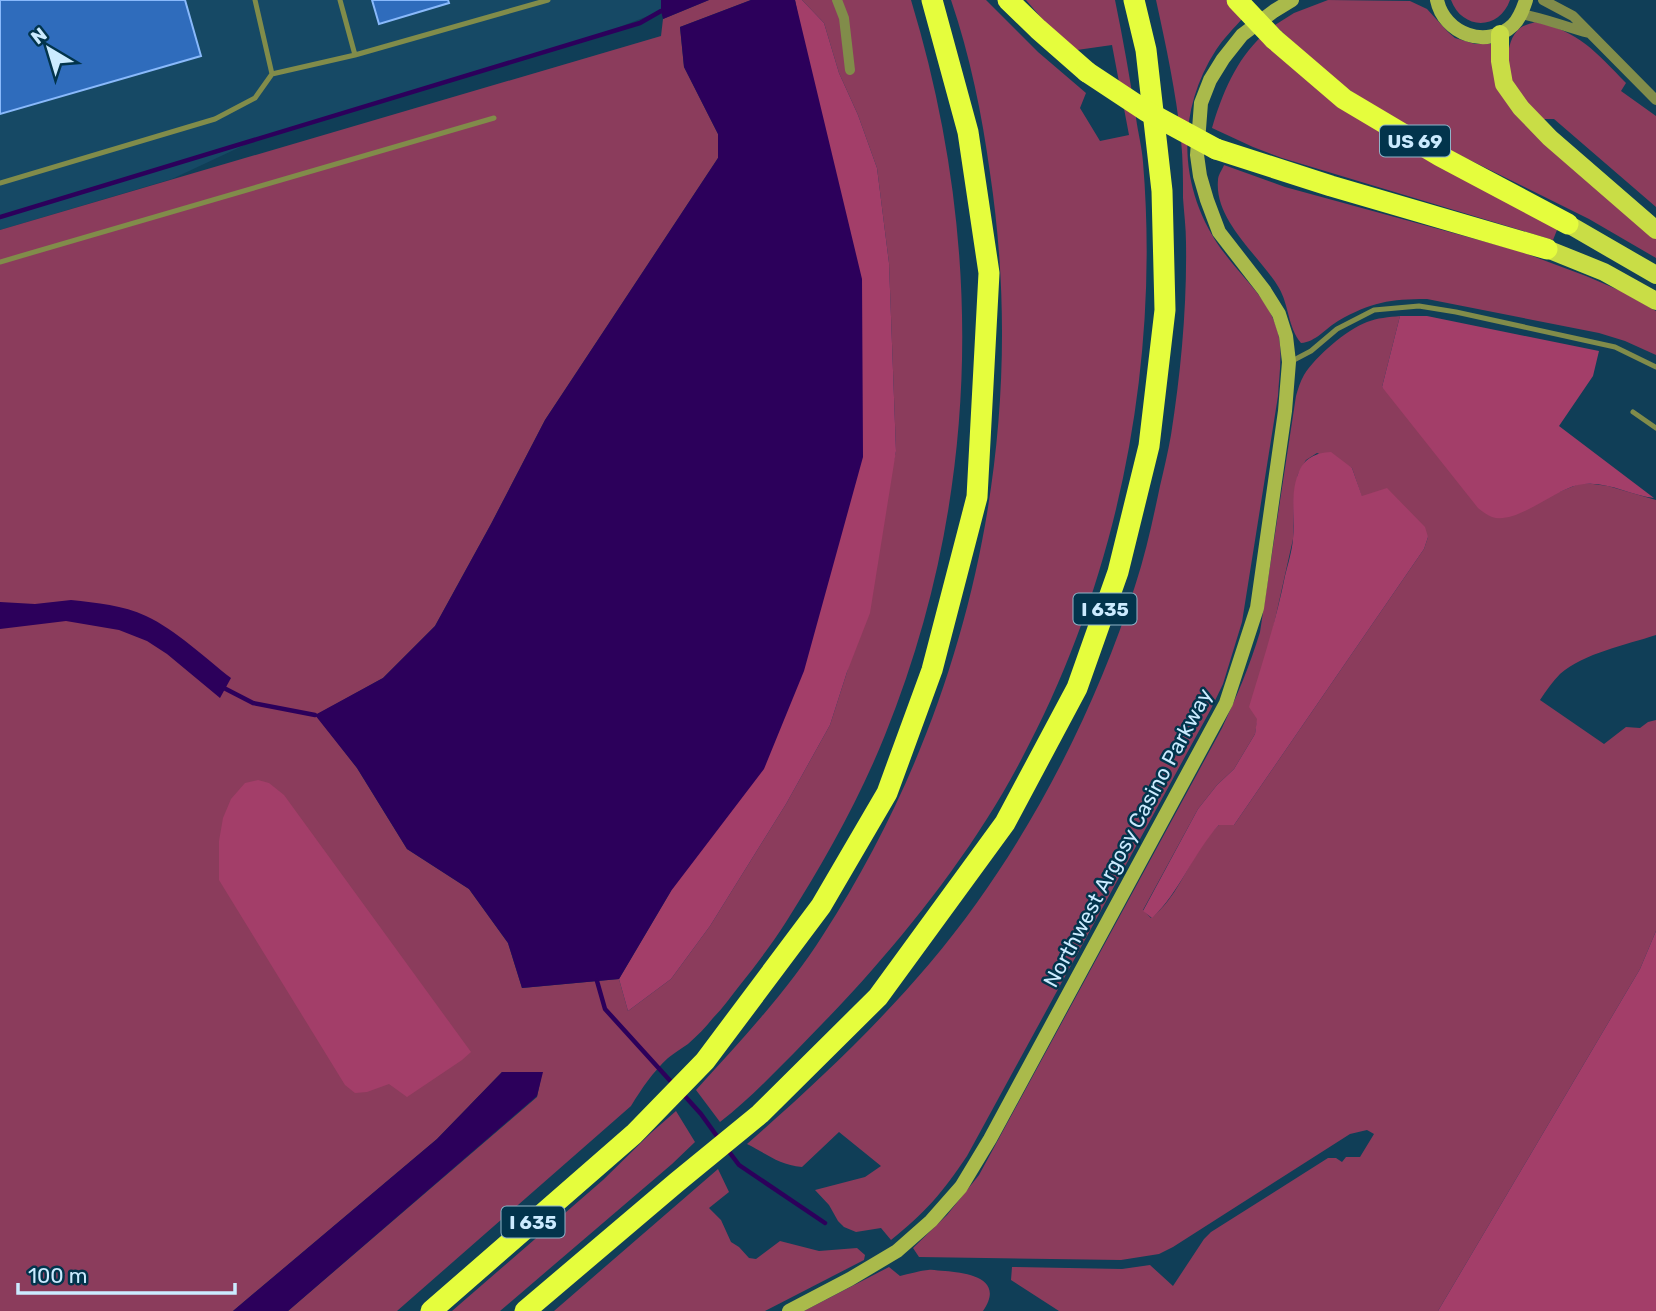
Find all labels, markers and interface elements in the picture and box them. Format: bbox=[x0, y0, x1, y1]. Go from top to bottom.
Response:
north arrow bbox=[14, 14, 84, 84]
text: N bbox=[26, 23, 51, 49]
road number: US 69 bbox=[1380, 125, 1450, 156]
road number: I 635 bbox=[1074, 594, 1136, 624]
street label: Northwest Argosy Casino Parkway bbox=[1038, 684, 1217, 991]
road number: I 635 bbox=[502, 1206, 564, 1238]
scale bar bbox=[18, 1252, 234, 1296]
text: 100 m bbox=[28, 1263, 87, 1288]

